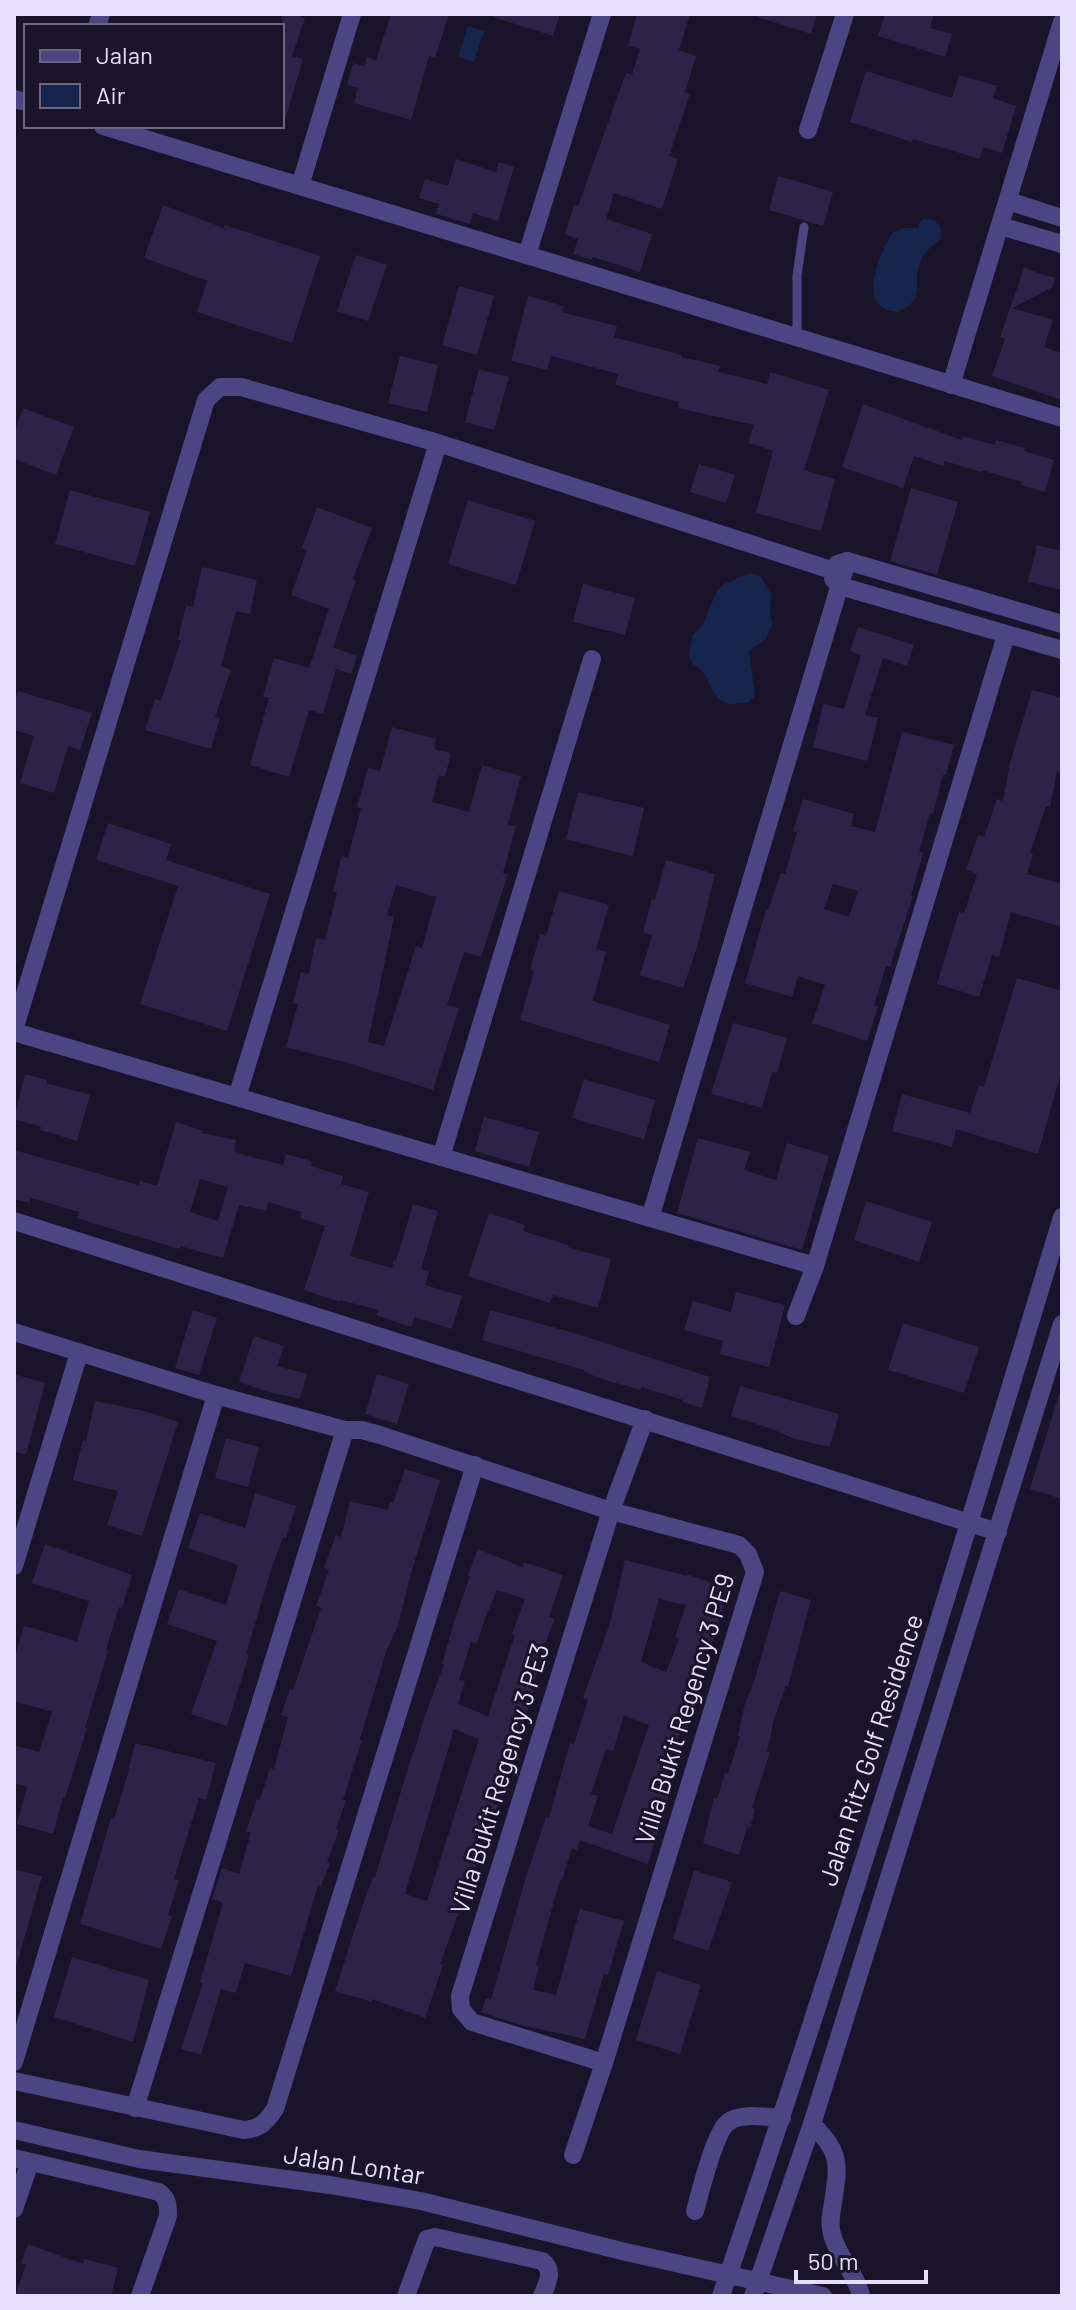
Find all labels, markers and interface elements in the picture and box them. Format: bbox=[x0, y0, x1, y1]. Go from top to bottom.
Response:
legend bbox=[24, 24, 284, 128]
text: Jalan bbox=[96, 40, 153, 69]
text: Air bbox=[96, 80, 126, 109]
street label: Villa Bukit Regency 3 PE9 bbox=[628, 1569, 740, 1848]
street label: Jalan Ritz Golf Residence bbox=[811, 1610, 928, 1889]
street label: Villa Bukit Regency 3 PE3 bbox=[443, 1639, 555, 1918]
street label: Jalan Lontar bbox=[282, 2137, 427, 2190]
scale bar bbox=[796, 2234, 926, 2284]
text: 50 m bbox=[808, 2246, 859, 2275]

